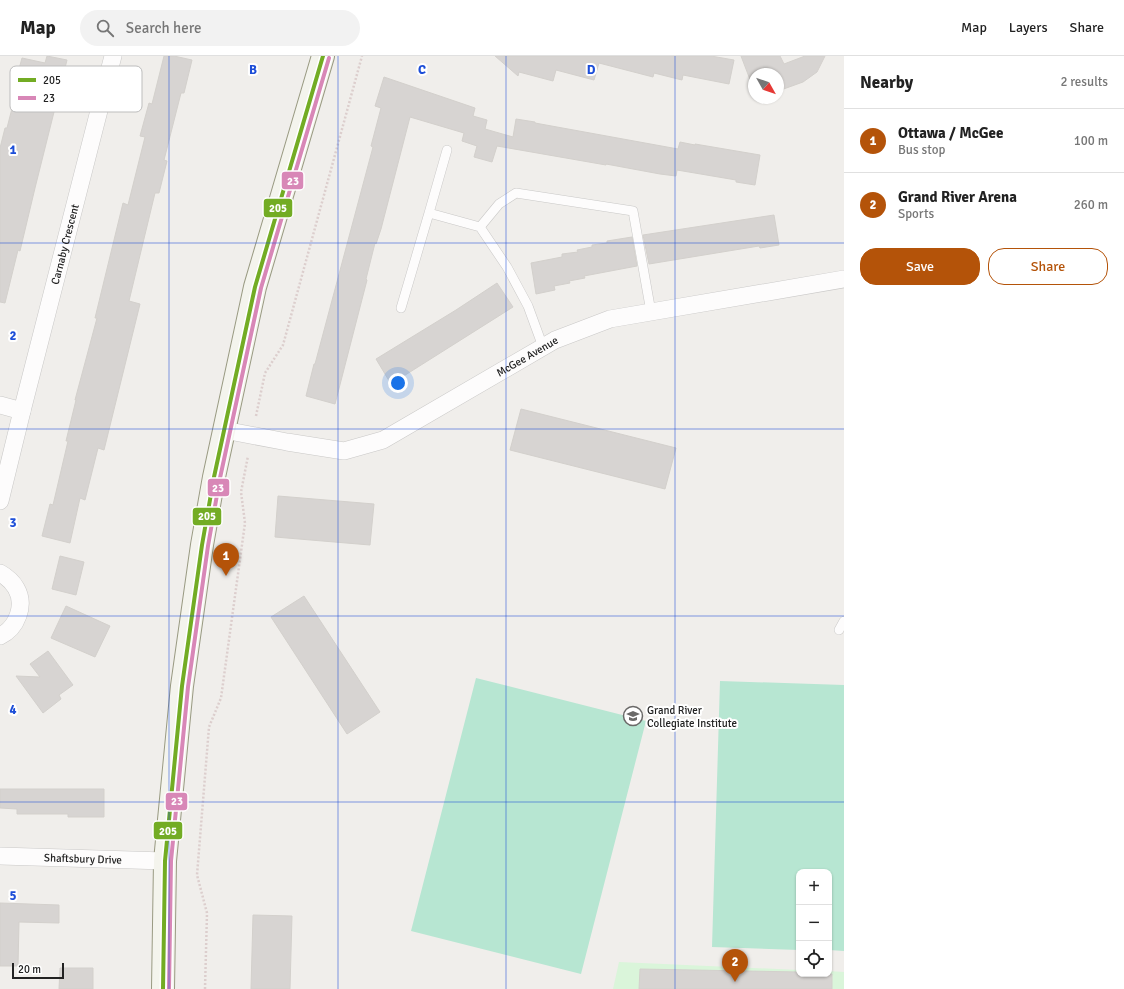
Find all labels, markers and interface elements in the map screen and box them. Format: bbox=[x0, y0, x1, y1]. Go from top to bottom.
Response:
search box bbox=[80, 10, 360, 46]
text: Map bbox=[20, 16, 56, 40]
icon: search bbox=[94, 17, 116, 39]
text: Search here bbox=[126, 19, 201, 37]
text: Map bbox=[961, 19, 987, 36]
text: Layers bbox=[1009, 19, 1048, 36]
text: Share bbox=[1070, 19, 1104, 36]
text: B bbox=[249, 62, 257, 78]
text: C bbox=[418, 62, 426, 78]
text: D bbox=[587, 62, 596, 78]
legend bbox=[10, 66, 142, 112]
north arrow bbox=[748, 68, 784, 104]
text: Nearby bbox=[860, 72, 913, 93]
text: 205 bbox=[43, 74, 61, 87]
text: 2 results bbox=[1060, 74, 1108, 90]
text: 23 bbox=[43, 92, 55, 105]
text: Ottawa / McGee bbox=[898, 124, 1003, 142]
text: 1 bbox=[869, 133, 877, 149]
text: 100 m bbox=[1074, 133, 1108, 149]
text: 1 bbox=[9, 142, 17, 158]
text: Bus stop bbox=[898, 142, 945, 158]
line badge: 23 bbox=[281, 171, 304, 190]
text: 23 bbox=[287, 175, 299, 188]
text: Grand River Arena bbox=[898, 188, 1017, 206]
text: 2 bbox=[869, 197, 877, 213]
text: 260 m bbox=[1074, 197, 1108, 213]
line badge: 205 bbox=[263, 198, 293, 218]
text: 205 bbox=[269, 202, 287, 215]
street label: Carnaby Crescent bbox=[49, 203, 82, 286]
text: Sports bbox=[898, 206, 934, 222]
button: Save bbox=[860, 248, 980, 285]
button: Share bbox=[988, 248, 1108, 285]
text: 2 bbox=[9, 328, 17, 344]
street label: McGee Avenue bbox=[494, 334, 560, 380]
your location bbox=[388, 373, 408, 393]
line badge: 23 bbox=[207, 478, 230, 497]
text: 23 bbox=[212, 482, 224, 495]
line badge: 205 bbox=[192, 507, 222, 526]
text: 205 bbox=[198, 510, 216, 523]
text: 3 bbox=[9, 515, 17, 531]
pin: 1 bbox=[213, 543, 239, 576]
text: 4 bbox=[9, 702, 17, 718]
place label: Grand River Collegiate Institute bbox=[647, 704, 737, 730]
school or university icon: Grand River Collegiate Institute bbox=[622, 705, 644, 727]
line badge: 23 bbox=[165, 792, 188, 811]
text: 23 bbox=[171, 795, 183, 808]
line badge: 205 bbox=[153, 821, 183, 840]
text: 205 bbox=[159, 825, 177, 838]
street label: Shaftsbury Drive bbox=[44, 851, 122, 867]
map controls bbox=[796, 869, 832, 977]
button: + bbox=[796, 869, 832, 905]
text: 5 bbox=[9, 888, 17, 904]
button: − bbox=[796, 905, 832, 941]
button: locate bbox=[796, 941, 832, 977]
pin: 2 bbox=[722, 949, 748, 982]
scale bar bbox=[12, 961, 64, 980]
text: 20 m bbox=[18, 963, 41, 976]

